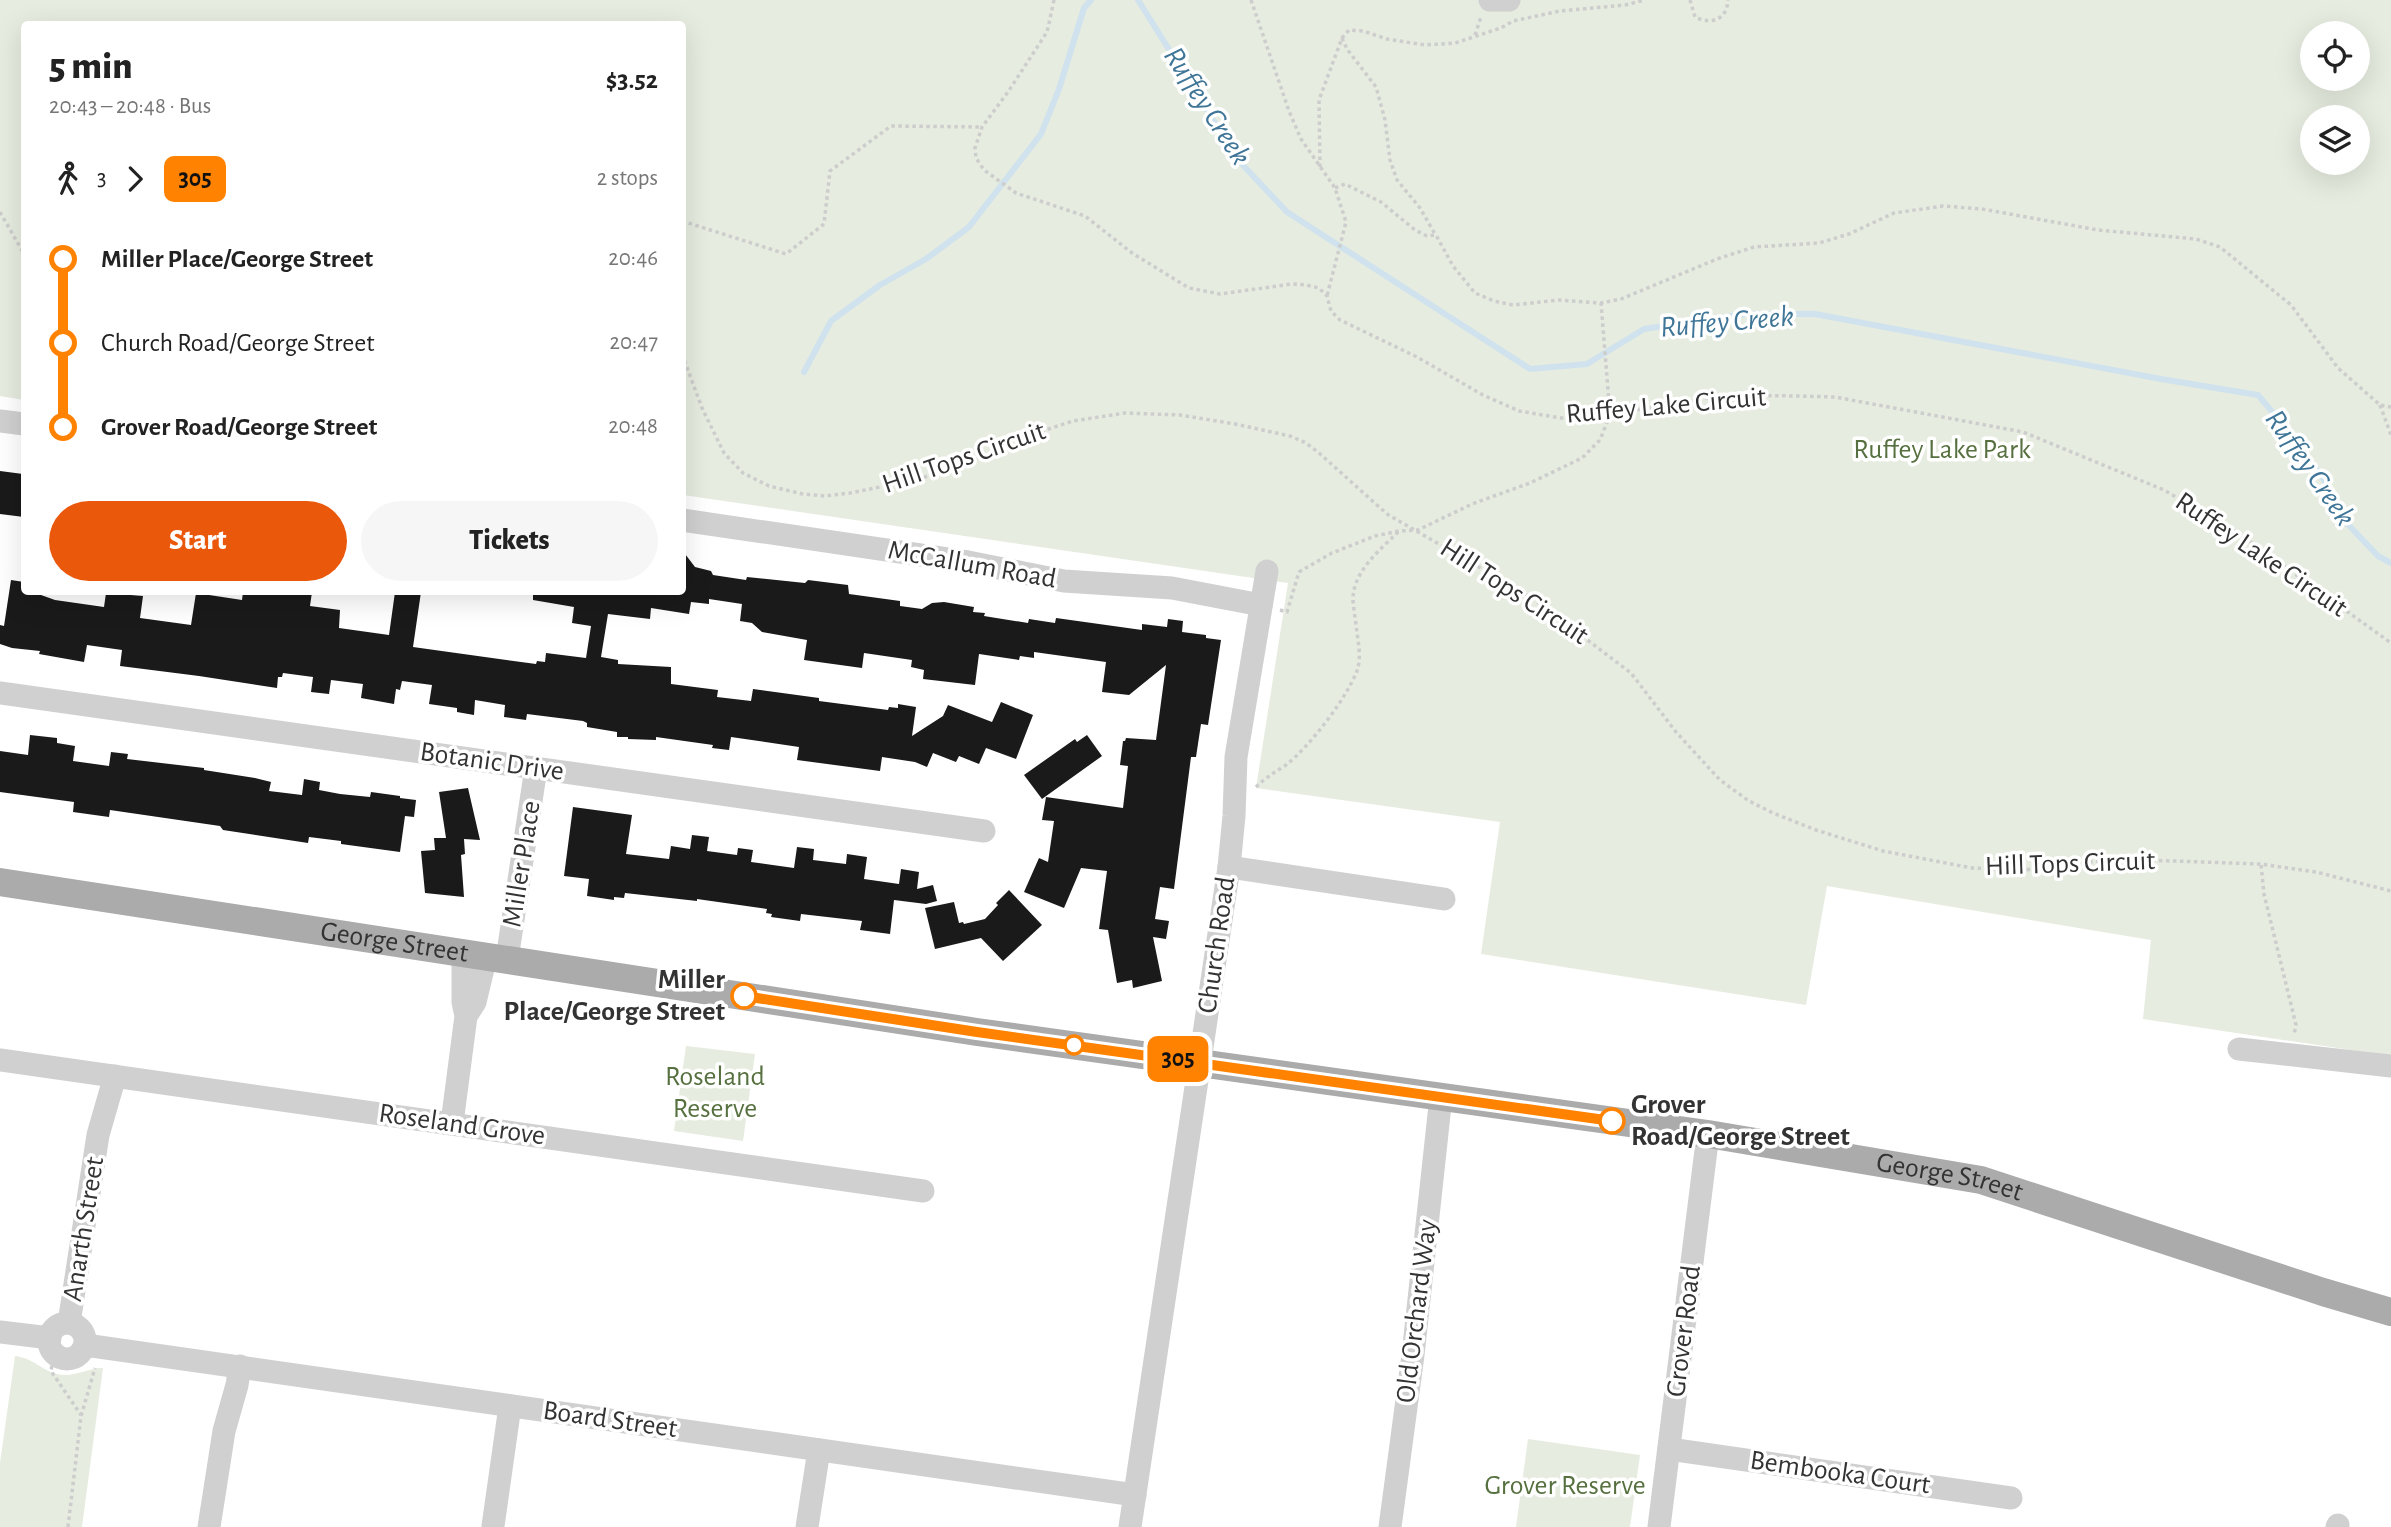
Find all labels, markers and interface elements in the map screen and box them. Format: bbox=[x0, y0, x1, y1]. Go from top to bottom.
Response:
map controls bbox=[2300, 21, 2370, 175]
button: locate bbox=[2300, 21, 2370, 91]
water label: Ruffey Creek bbox=[1158, 42, 1256, 170]
text: 5 min bbox=[49, 48, 133, 86]
text: $3.52 bbox=[606, 67, 658, 93]
text: 20:43 – 20:48 · Bus bbox=[49, 95, 211, 118]
button: layers bbox=[2300, 105, 2370, 175]
icon: walk bbox=[49, 160, 87, 198]
icon: forward bbox=[116, 160, 154, 198]
text: 3 bbox=[97, 167, 106, 190]
text: 305 bbox=[178, 167, 212, 191]
text: 2 stops bbox=[597, 167, 658, 190]
text: Miller Place/George Street bbox=[101, 246, 373, 272]
text: 20:46 bbox=[608, 247, 658, 270]
water label: Ruffey Creek bbox=[1659, 301, 1795, 343]
text: Church Road/George Street bbox=[101, 330, 375, 356]
text: 20:47 bbox=[609, 331, 658, 354]
street label: Ruffey Lake Circuit bbox=[1565, 383, 1767, 429]
water label: Ruffey Creek bbox=[2259, 405, 2361, 532]
text: Grover Road/George Street bbox=[101, 414, 377, 440]
text: 20:48 bbox=[608, 415, 658, 438]
street label: Hill Tops Circuit bbox=[879, 417, 1049, 499]
park label: Ruffey Lake Park bbox=[1853, 436, 2031, 464]
street label: Ruffey Lake Circuit bbox=[2170, 487, 2352, 623]
button: Start bbox=[49, 501, 347, 581]
button: Tickets bbox=[361, 501, 658, 581]
street label: Hill Tops Circuit bbox=[1435, 534, 1593, 650]
street label: McCallum Road bbox=[886, 536, 1058, 594]
street label: Botanic Drive bbox=[418, 738, 566, 786]
street label: Miller Place bbox=[498, 799, 546, 929]
street label: Hill Tops Circuit bbox=[1984, 847, 2156, 881]
street label: Church Road bbox=[1194, 875, 1240, 1015]
street label: George Street bbox=[319, 917, 470, 968]
place label: Miller Place/George Street bbox=[504, 966, 726, 1026]
marker: Miller Place/George Street bbox=[731, 983, 757, 1009]
unlabelled marker bbox=[1064, 1035, 1084, 1055]
line badge: 305 bbox=[1138, 1036, 1218, 1082]
text: 305 bbox=[1161, 1047, 1195, 1071]
park label: Roseland Reserve bbox=[665, 1063, 765, 1123]
place label: Grover Road/George Street bbox=[1631, 1091, 1850, 1151]
street label: Roseland Grove bbox=[377, 1099, 547, 1151]
marker: Grover Road/George Street bbox=[1599, 1108, 1625, 1134]
street label: George Street bbox=[1874, 1149, 2026, 1207]
street label: Anarth Street bbox=[59, 1155, 109, 1303]
street label: Old Orchard Way bbox=[1392, 1218, 1442, 1404]
street label: Grover Road bbox=[1662, 1264, 1706, 1398]
street label: Board Street bbox=[541, 1397, 679, 1443]
street label: Bembooka Court bbox=[1748, 1447, 1932, 1499]
park label: Grover Reserve bbox=[1484, 1472, 1646, 1500]

